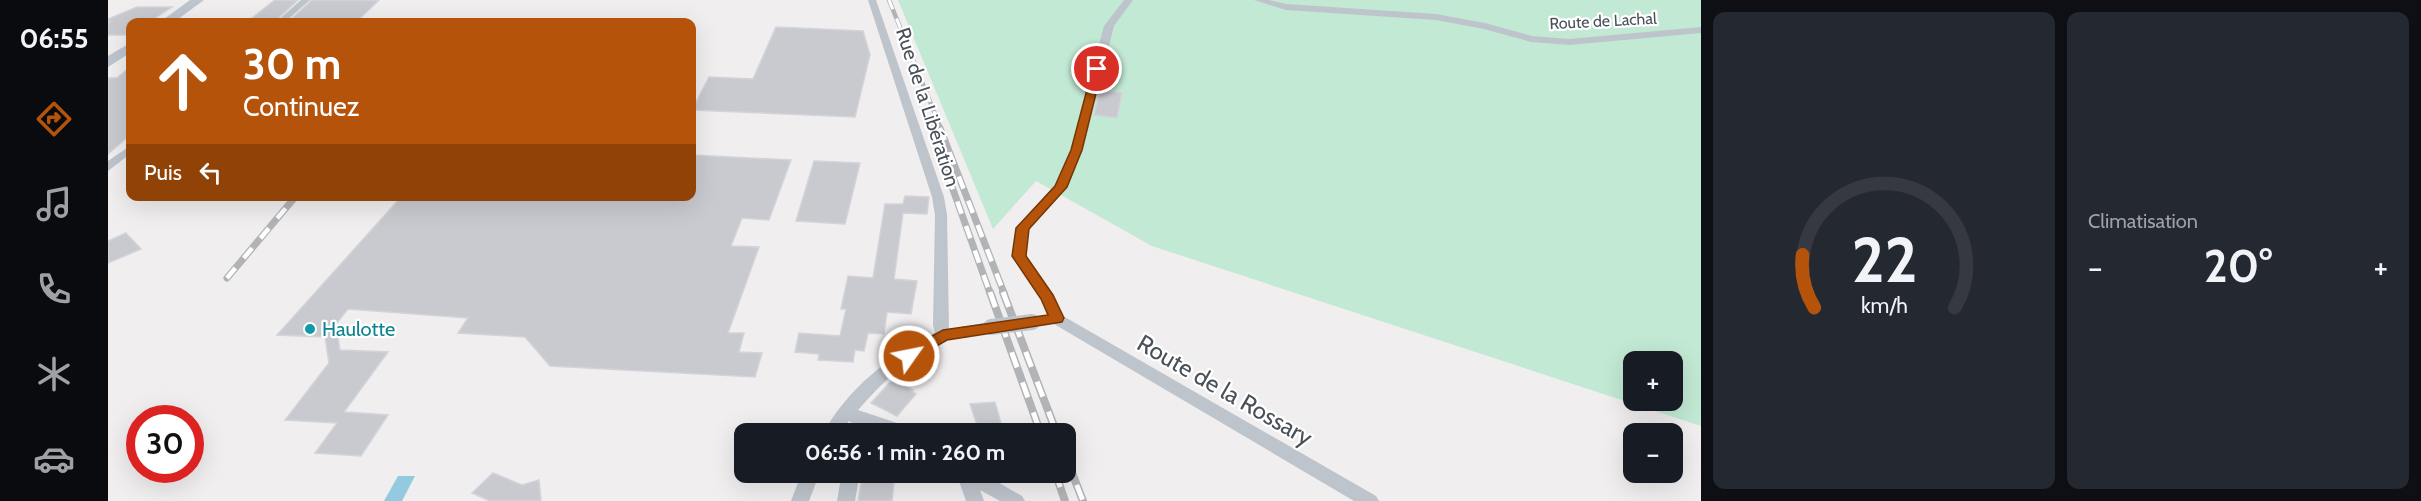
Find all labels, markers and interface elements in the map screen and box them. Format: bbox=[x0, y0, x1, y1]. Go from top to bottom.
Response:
street label: Route de Lachal bbox=[1549, 9, 1657, 33]
text: 06:55 bbox=[19, 22, 89, 55]
street label: Rue de la Libération bbox=[891, 24, 965, 190]
text: 30 m bbox=[243, 38, 341, 90]
icon: ahead bbox=[144, 42, 222, 120]
pin bbox=[1071, 43, 1122, 94]
icon: arrive bbox=[1080, 52, 1113, 85]
text: Continuez bbox=[243, 90, 360, 123]
icon: directions bbox=[33, 98, 75, 140]
icon: left bbox=[194, 156, 227, 189]
text: Puis bbox=[144, 159, 182, 186]
icon: music bbox=[33, 183, 75, 225]
text: Climatisation bbox=[2088, 209, 2198, 233]
text: 22 bbox=[1851, 222, 1917, 298]
text: 20° bbox=[2204, 239, 2272, 293]
text: − bbox=[2088, 247, 2103, 287]
text: + bbox=[2373, 247, 2388, 287]
icon: phone bbox=[33, 268, 75, 310]
text: km/h bbox=[1861, 292, 1907, 318]
place label: Haulotte bbox=[322, 317, 395, 341]
marker: Haulotte bbox=[303, 322, 317, 336]
position arrow bbox=[877, 324, 941, 388]
street label: Route de la Rossary bbox=[1132, 328, 1318, 452]
map controls bbox=[1623, 351, 1683, 483]
button: + bbox=[1623, 351, 1683, 411]
icon: climate bbox=[33, 353, 75, 395]
speed limit sign: 30 bbox=[126, 405, 204, 483]
button: − bbox=[1623, 423, 1683, 483]
icon: car bbox=[33, 438, 75, 480]
text: 06:56 · 1 min · 260 m bbox=[805, 439, 1005, 466]

